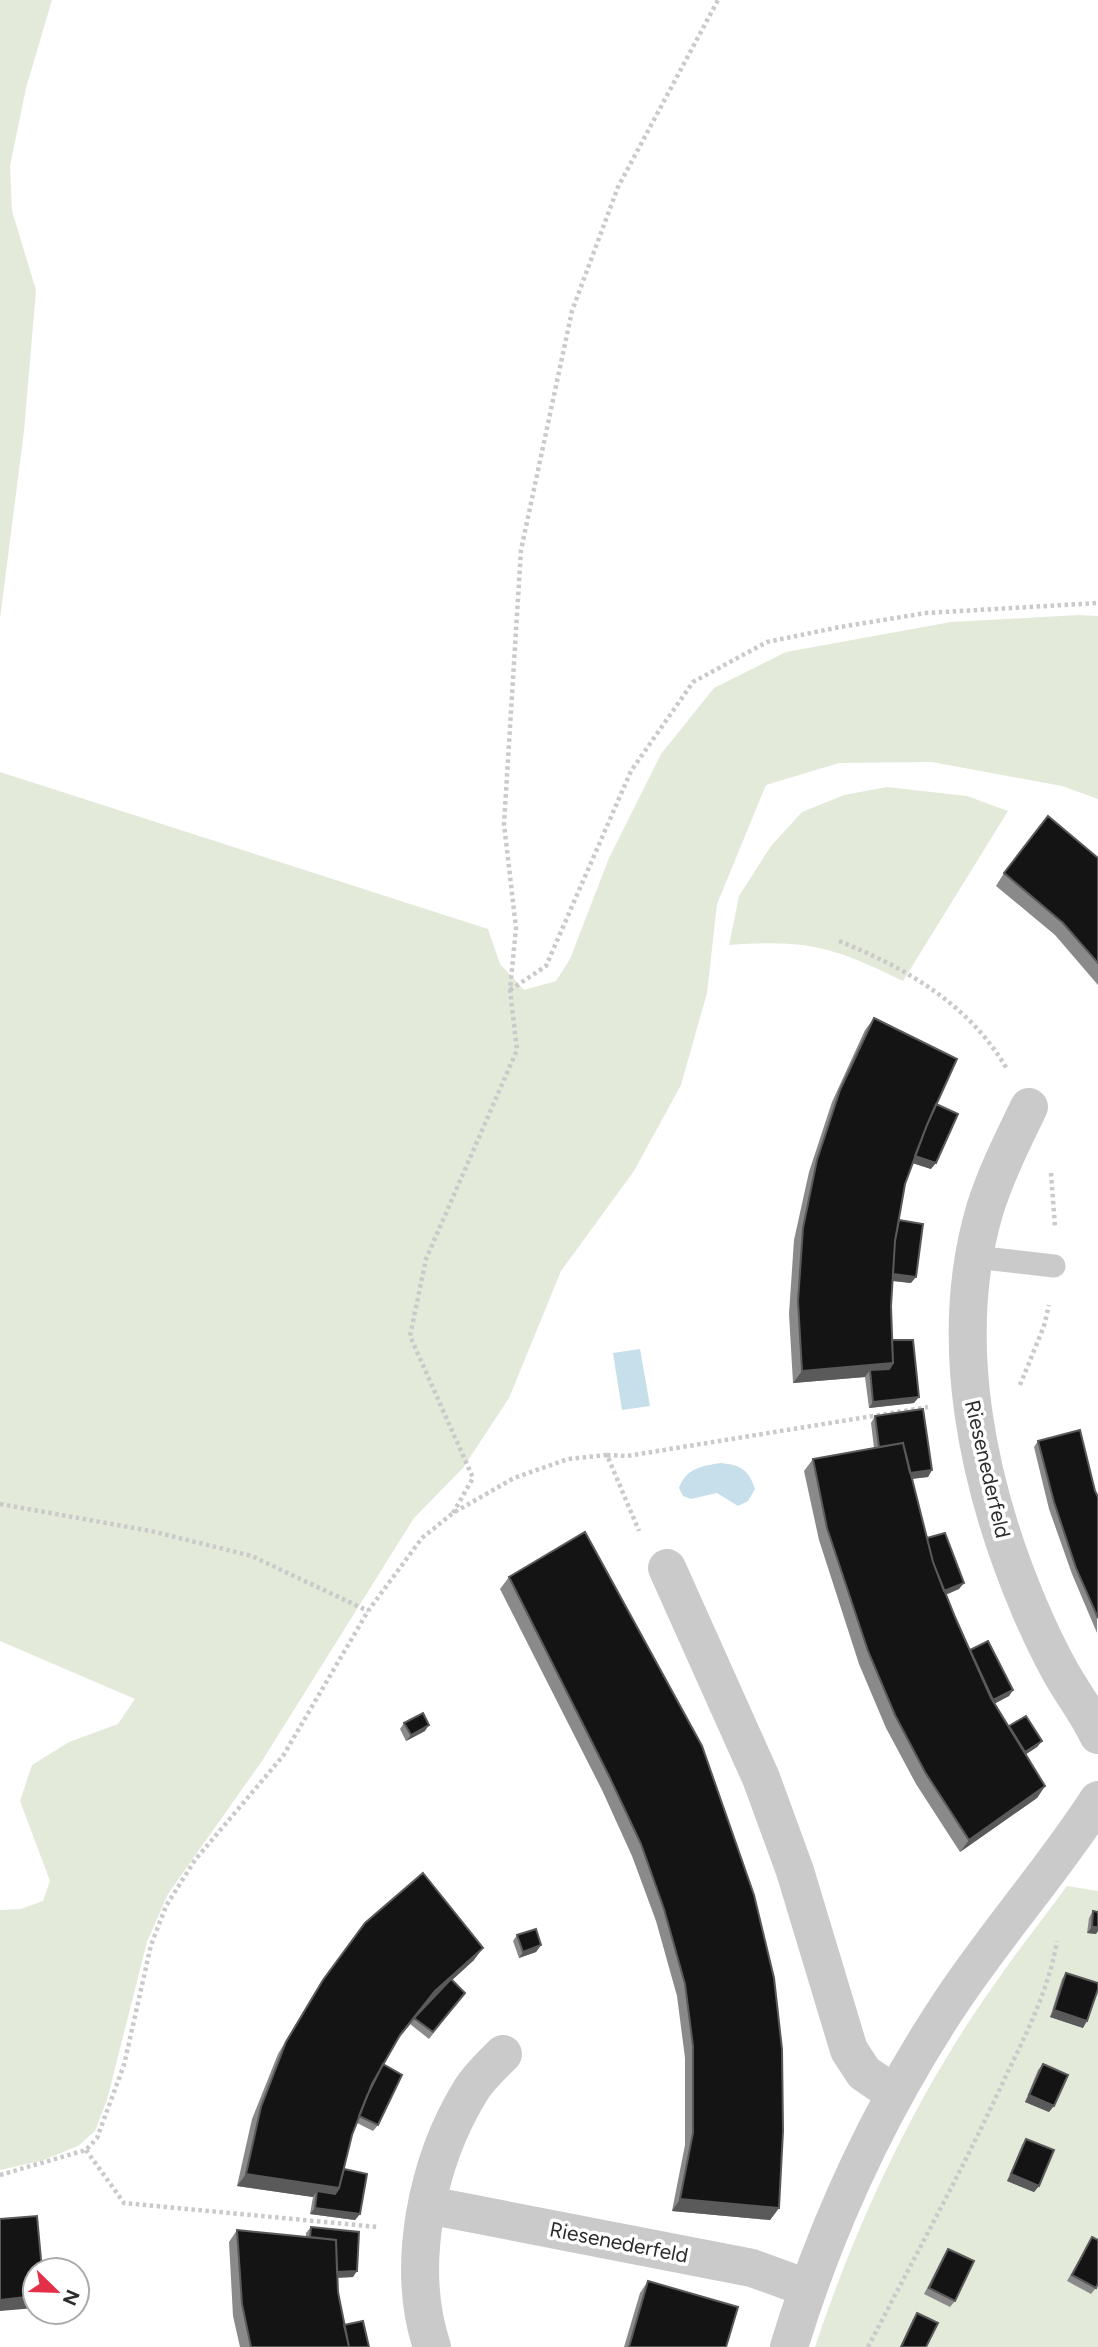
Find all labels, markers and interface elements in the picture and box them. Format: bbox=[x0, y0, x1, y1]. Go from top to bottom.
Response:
street label: Riesenederfeld bbox=[960, 1398, 1016, 1540]
street label: Riesenederfeld bbox=[547, 2216, 691, 2268]
north arrow bbox=[21, 2256, 91, 2326]
text: N bbox=[58, 2286, 85, 2309]

